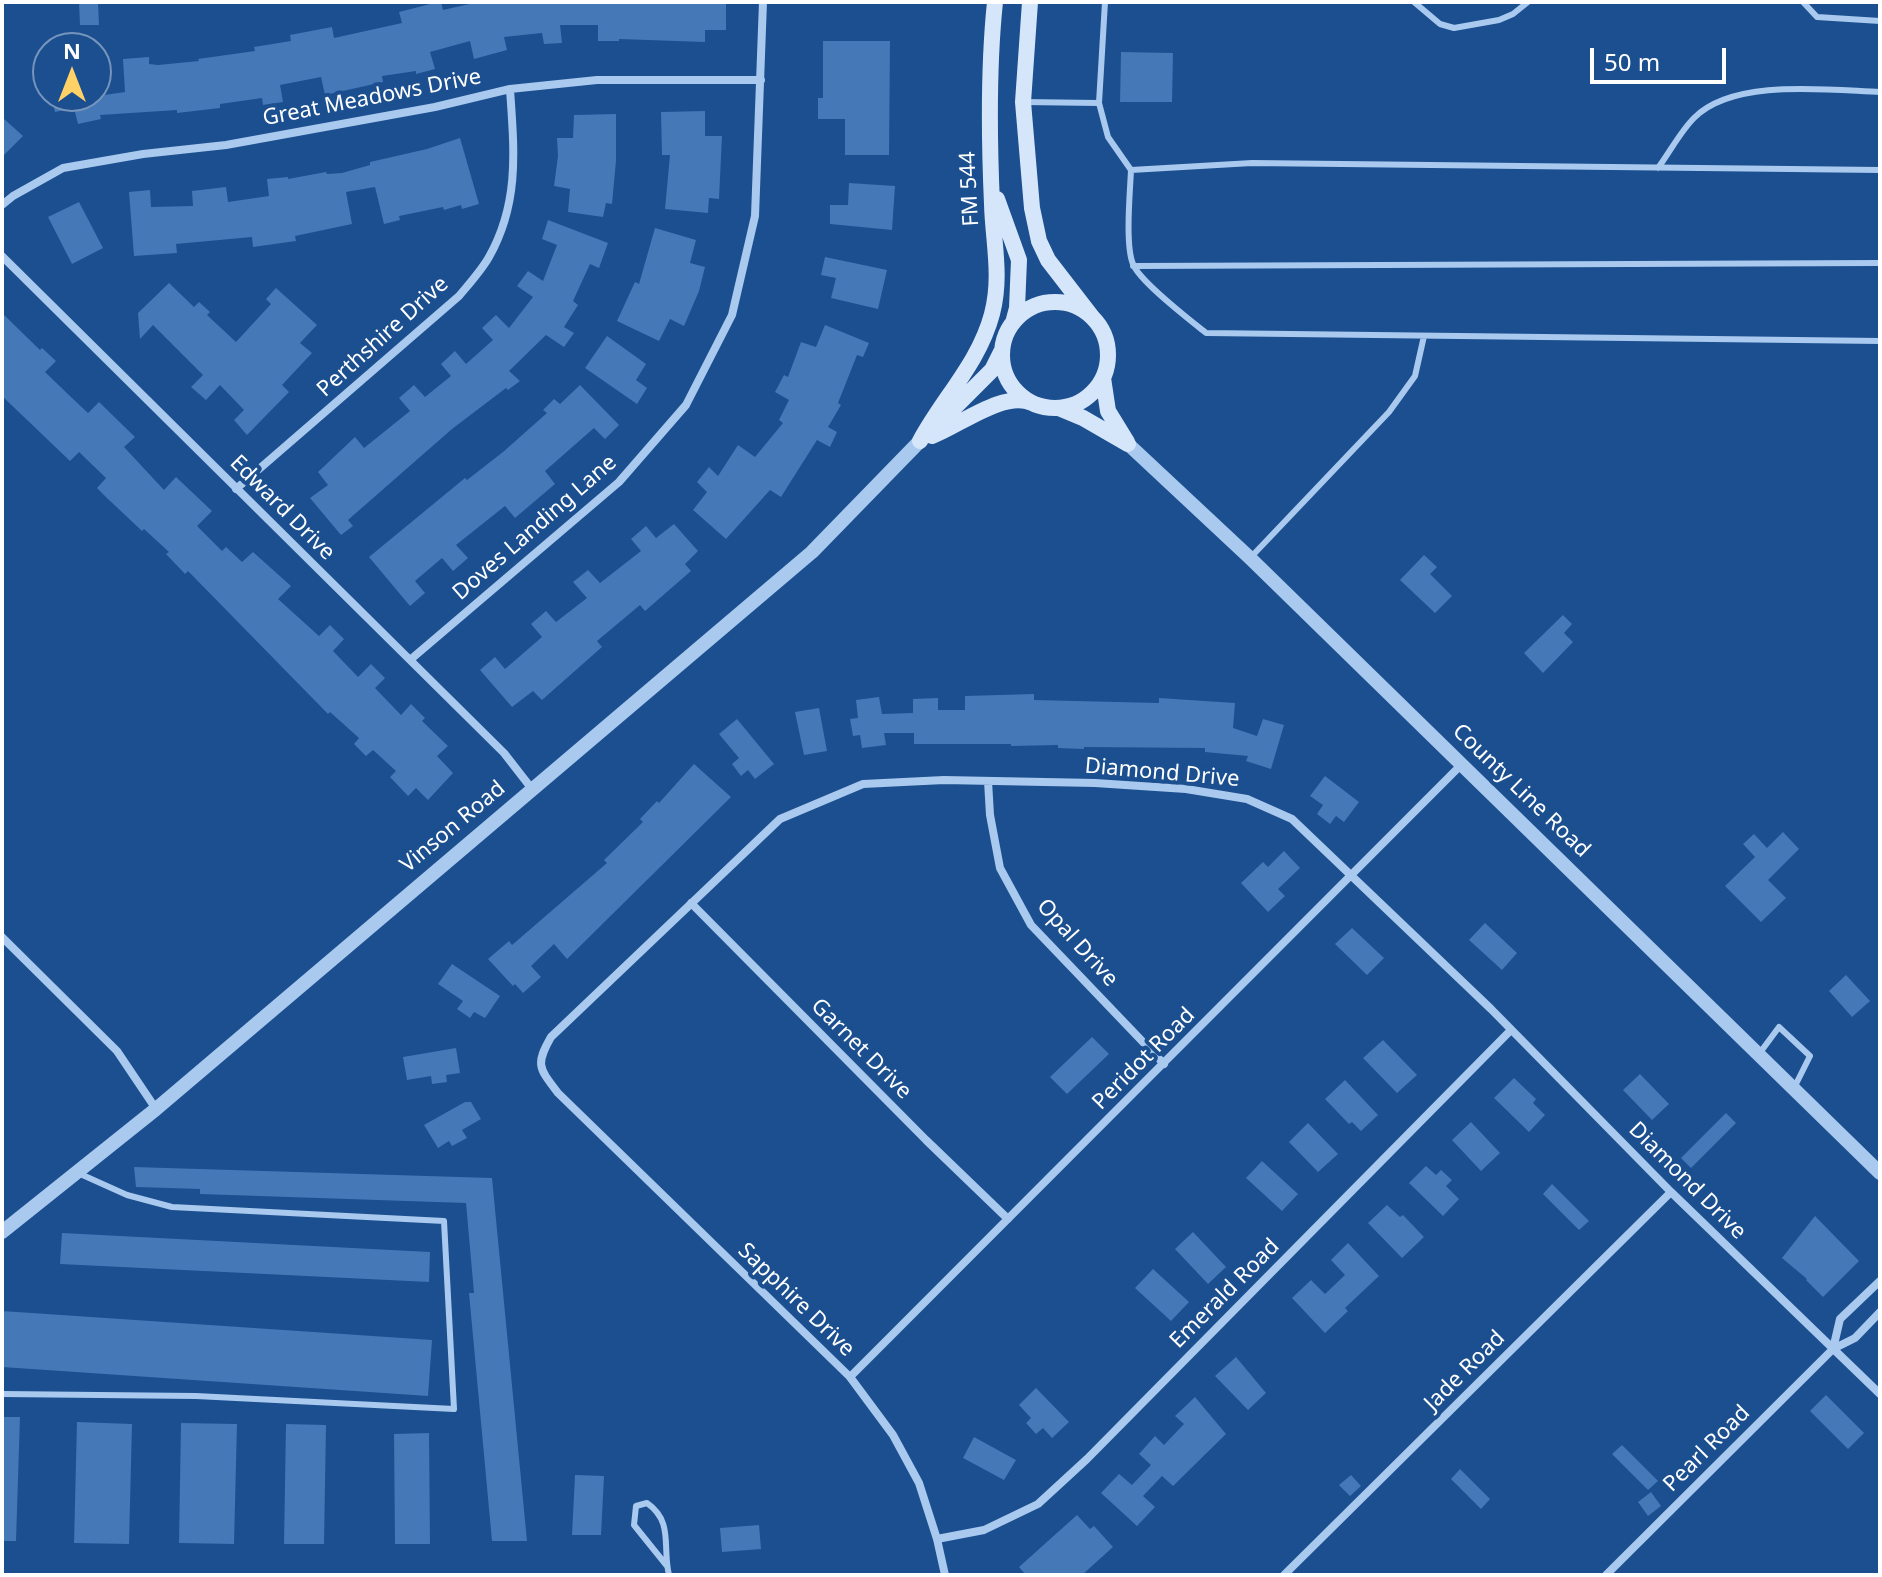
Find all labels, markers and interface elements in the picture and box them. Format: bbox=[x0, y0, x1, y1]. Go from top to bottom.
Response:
north arrow bbox=[32, 32, 112, 112]
scale bar bbox=[1594, 32, 1730, 82]
text: N bbox=[63, 35, 81, 65]
text: 50 m bbox=[1604, 45, 1660, 78]
street label: Great Meadows Drive bbox=[260, 64, 484, 132]
street label: FM 544 bbox=[955, 151, 985, 227]
street label: Perthshire Drive bbox=[312, 271, 454, 403]
street label: Edward Drive bbox=[224, 450, 340, 566]
street label: Doves Landing Lane bbox=[448, 450, 622, 606]
street label: County Line Road bbox=[1447, 719, 1595, 863]
street label: Diamond Drive bbox=[1084, 753, 1240, 793]
street label: Vinson Road bbox=[395, 776, 511, 878]
street label: Opal Drive bbox=[1031, 894, 1123, 992]
street label: Garnet Drive bbox=[805, 993, 917, 1105]
street label: Peridot Road bbox=[1087, 1002, 1201, 1116]
street label: Diamond Drive bbox=[1623, 1117, 1751, 1245]
street label: Emerald Road bbox=[1165, 1234, 1285, 1354]
street label: Sapphire Drive bbox=[732, 1238, 860, 1362]
street label: Jade Road bbox=[1419, 1325, 1511, 1417]
street label: Pearl Road bbox=[1658, 1400, 1756, 1498]

